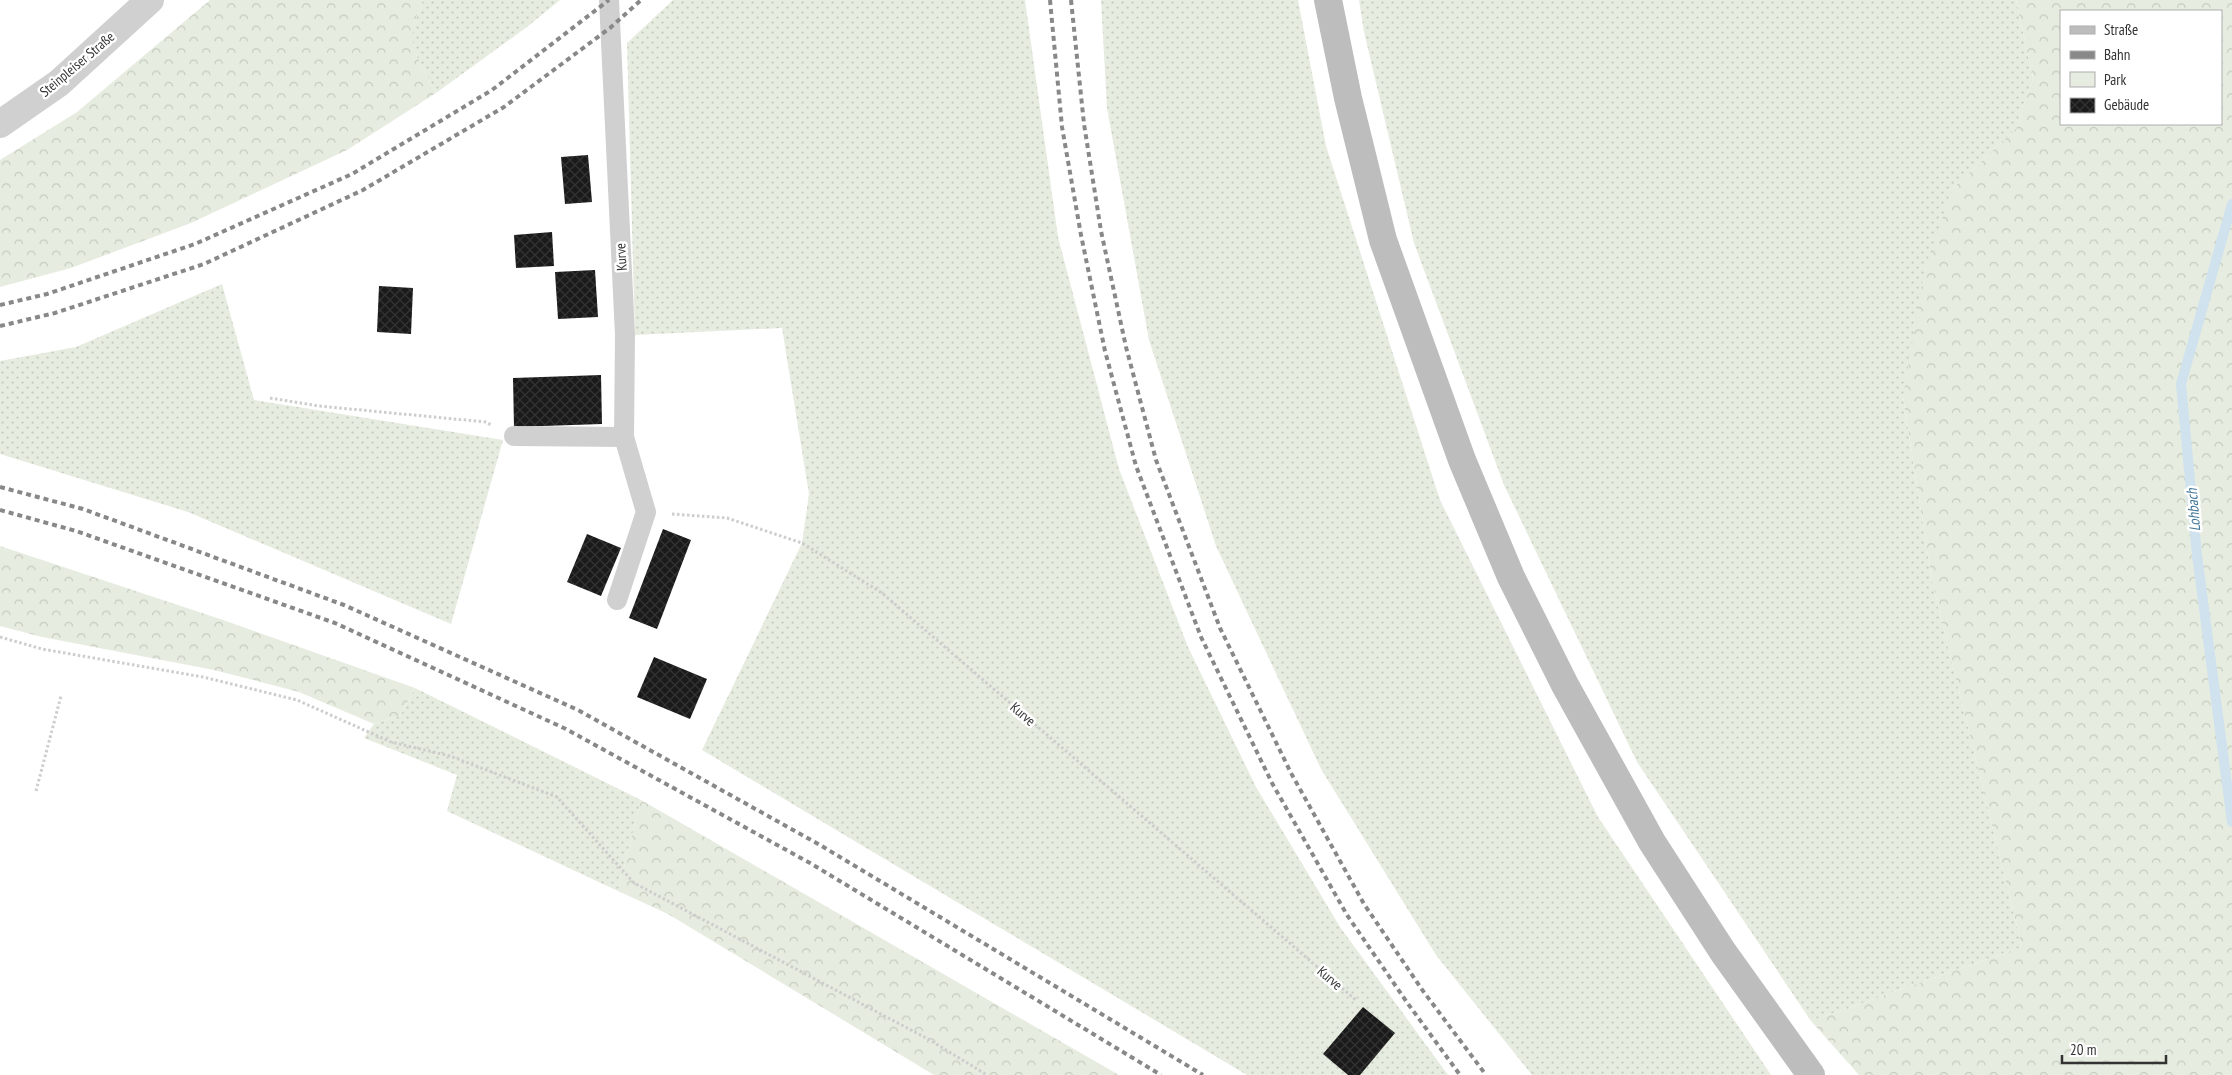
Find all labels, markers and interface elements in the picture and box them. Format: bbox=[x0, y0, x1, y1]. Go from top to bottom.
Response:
legend bbox=[2060, 10, 2222, 125]
text: Straße bbox=[2104, 20, 2138, 39]
street label: Steinpleiser Straße bbox=[36, 27, 118, 100]
text: Bahn bbox=[2104, 45, 2130, 64]
text: Park bbox=[2104, 70, 2126, 89]
text: Gebäude bbox=[2104, 95, 2149, 114]
street label: Kurve bbox=[611, 242, 631, 271]
water label: Lohbach bbox=[2182, 486, 2204, 532]
street label: Kurve bbox=[1007, 698, 1040, 730]
street label: Kurve bbox=[1314, 962, 1347, 994]
scale bar bbox=[2062, 1032, 2166, 1064]
text: 20 m bbox=[2070, 1040, 2096, 1059]

